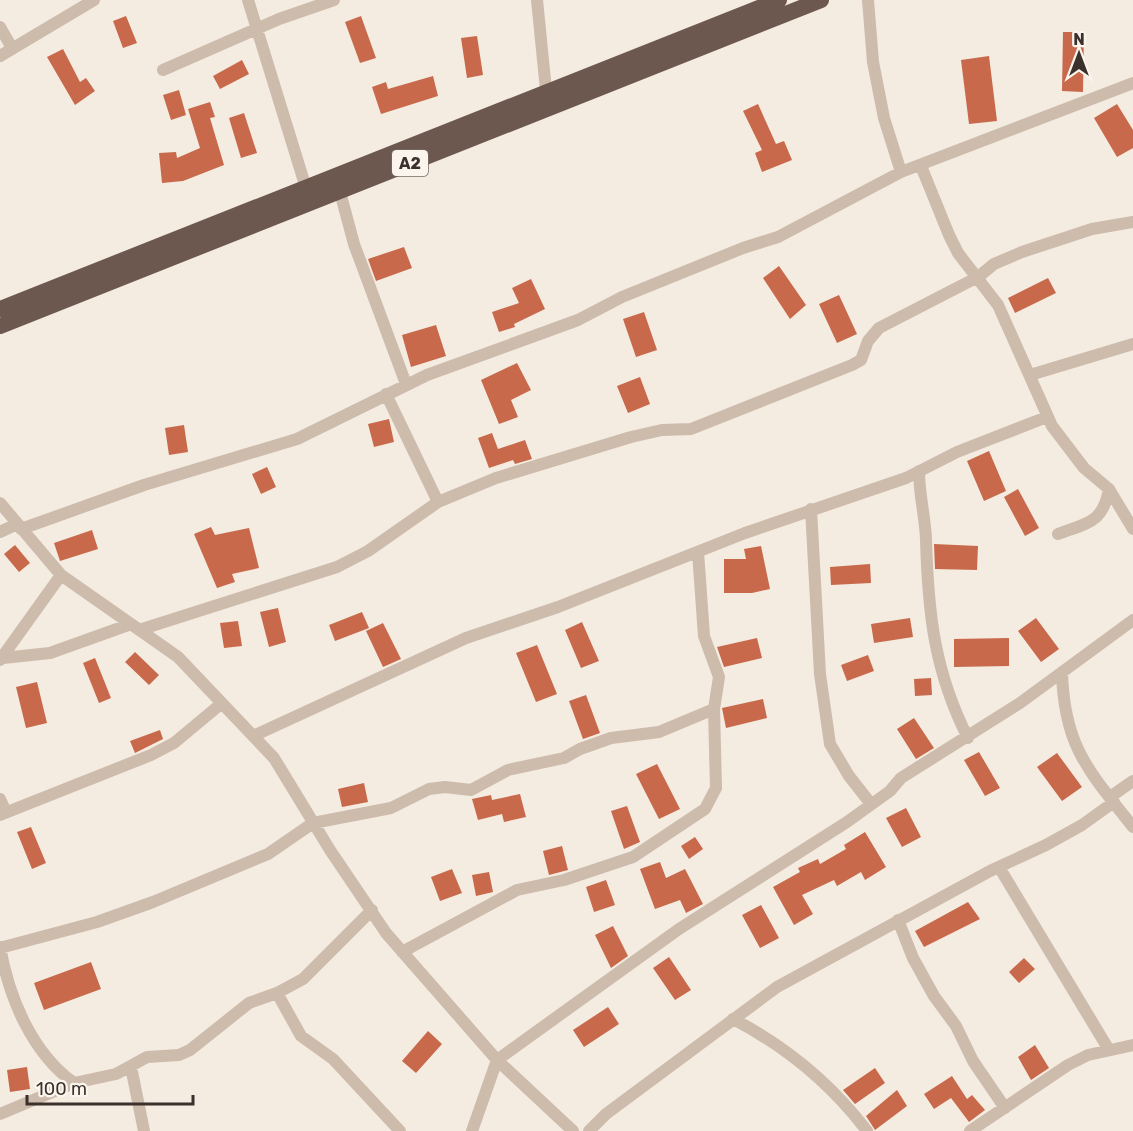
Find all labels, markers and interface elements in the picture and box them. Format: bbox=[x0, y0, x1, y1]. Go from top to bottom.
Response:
north arrow bbox=[1049, 24, 1109, 84]
text: N bbox=[1073, 30, 1085, 49]
road number: A2 bbox=[392, 150, 428, 176]
scale bar bbox=[27, 1068, 194, 1106]
text: 100 m bbox=[36, 1078, 87, 1100]

